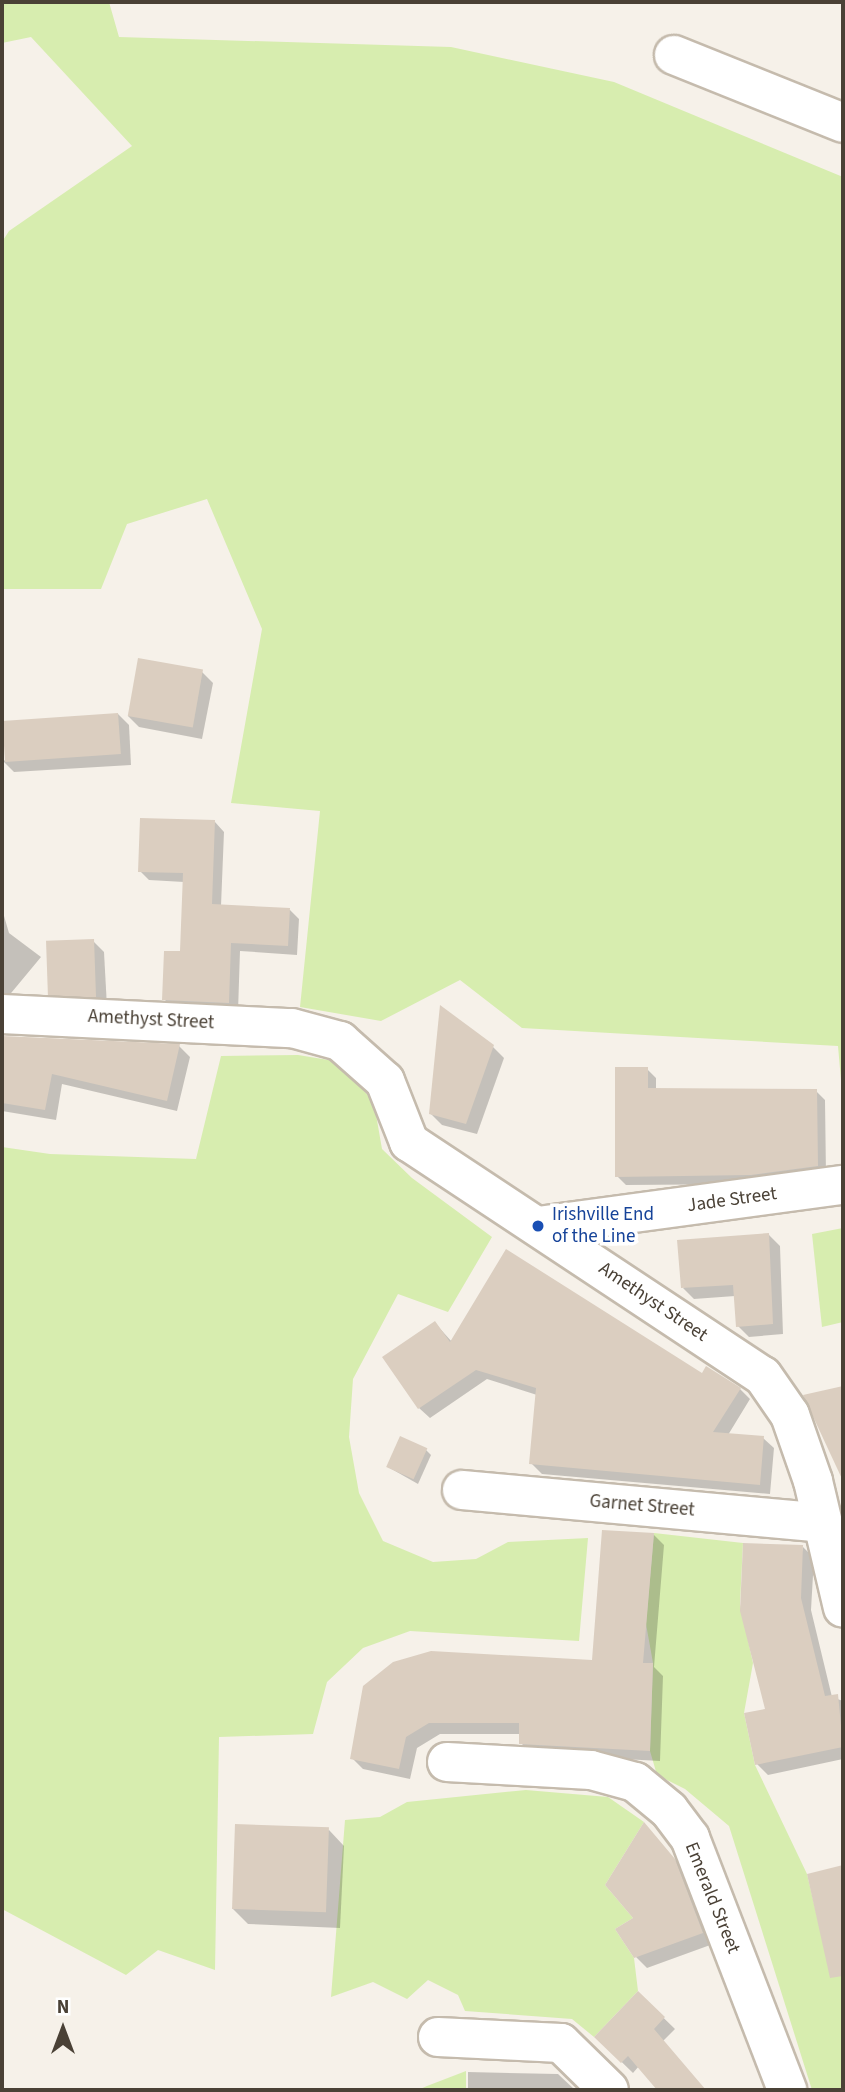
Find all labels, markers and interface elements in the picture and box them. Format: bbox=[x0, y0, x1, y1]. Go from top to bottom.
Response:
street label: Amethyst Street bbox=[87, 1005, 215, 1035]
street label: Jade Street bbox=[686, 1182, 778, 1218]
place label: Irishville End of the Line bbox=[552, 1204, 654, 1248]
marker: Irishville End of the Line bbox=[530, 1218, 546, 1234]
street label: Amethyst Street bbox=[594, 1257, 712, 1347]
street label: Garnet Street bbox=[589, 1490, 695, 1522]
street label: Emerald Street bbox=[679, 1839, 745, 1957]
north arrow bbox=[28, 1994, 98, 2064]
text: N bbox=[57, 1994, 69, 2021]

